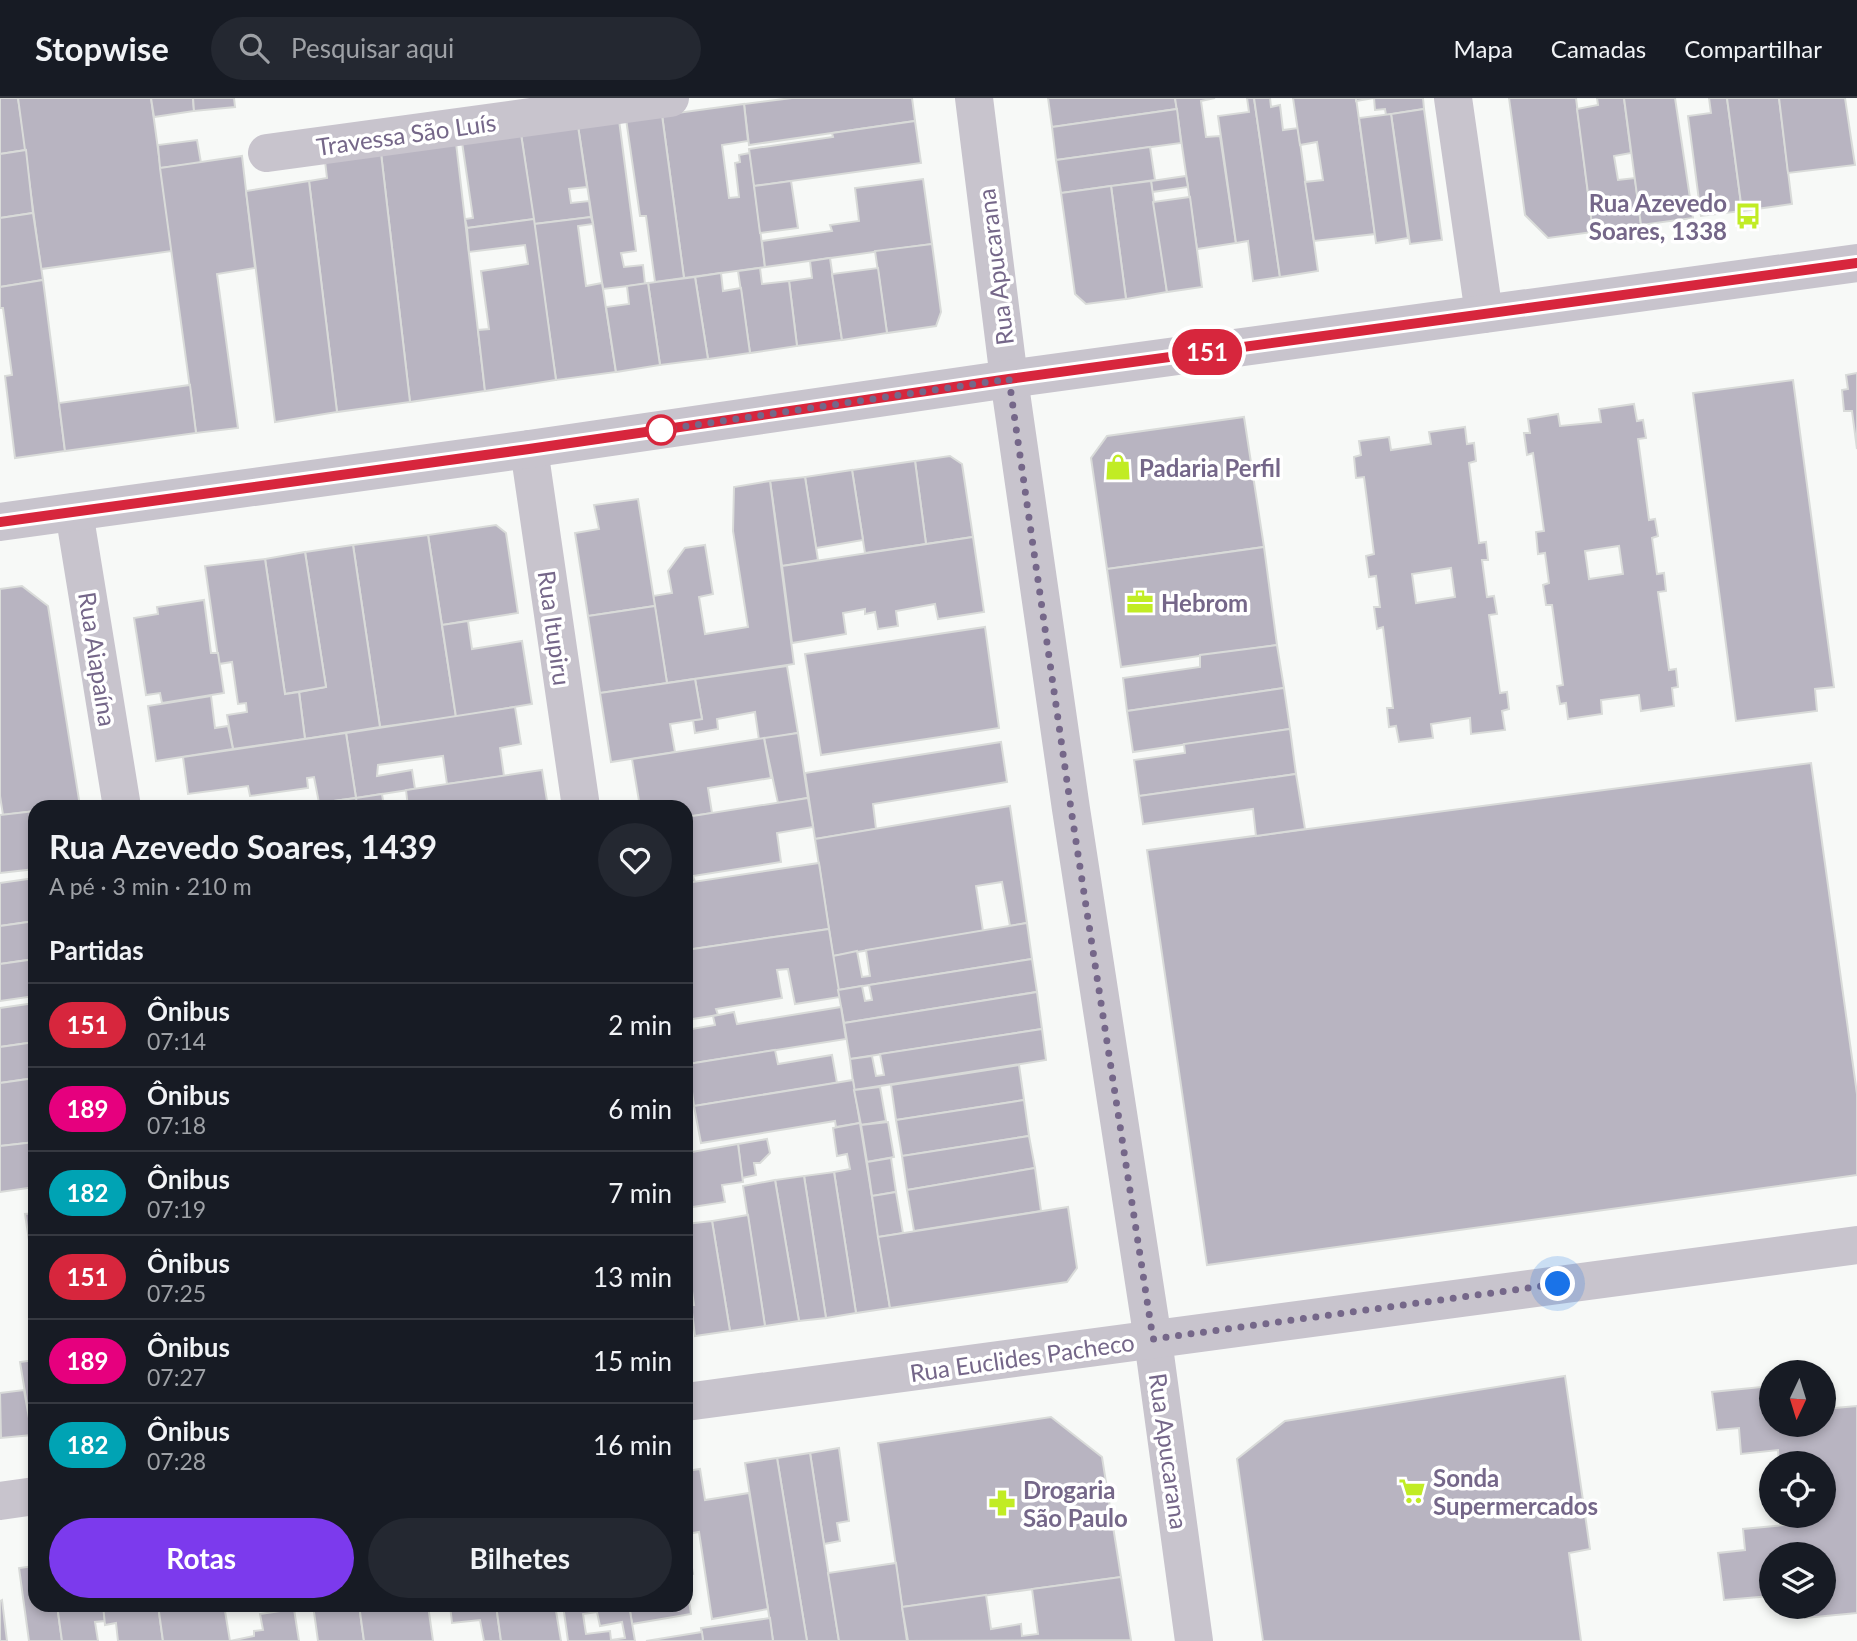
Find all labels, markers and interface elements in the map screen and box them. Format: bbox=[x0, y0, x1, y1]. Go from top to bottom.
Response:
search box bbox=[211, 17, 701, 80]
text: Stopwise bbox=[35, 28, 169, 68]
icon: search bbox=[235, 29, 273, 67]
text: Pesquisar aqui bbox=[291, 32, 454, 64]
text: Mapa bbox=[1454, 34, 1513, 63]
text: Camadas bbox=[1551, 34, 1646, 63]
text: Compartilhar bbox=[1684, 34, 1822, 63]
street label: Travessa São Luís bbox=[314, 107, 498, 161]
street label: Rua Apucarana bbox=[971, 187, 1019, 347]
place label: Rua Azevedo Soares, 1338 bbox=[1589, 188, 1727, 245]
bus stop icon: Rua Azevedo Soares, 1338 bbox=[1733, 201, 1763, 231]
line badge: 151 bbox=[1167, 329, 1247, 375]
text: 151 bbox=[1186, 337, 1228, 366]
unlabelled marker bbox=[646, 415, 676, 445]
shop icon: Padaria Perfil bbox=[1103, 452, 1133, 482]
place label: Padaria Perfil bbox=[1139, 453, 1281, 482]
street label: Rua Itupiru bbox=[533, 569, 577, 687]
office icon: Hebrom bbox=[1125, 587, 1155, 617]
place label: Hebrom bbox=[1161, 588, 1248, 617]
street label: Rua Aiapaína bbox=[73, 590, 123, 728]
button: heart bbox=[598, 823, 672, 897]
text: Rua Azevedo Soares, 1439 bbox=[49, 826, 437, 866]
text: A pé · 3 min · 210 m bbox=[49, 872, 252, 900]
text: Partidas bbox=[49, 934, 144, 966]
text: Ônibus bbox=[147, 995, 230, 1027]
text: 2 min bbox=[608, 1009, 672, 1041]
text: 151 bbox=[67, 1010, 108, 1039]
text: 07:14 bbox=[147, 1027, 206, 1055]
text: Ônibus bbox=[147, 1079, 230, 1111]
text: 6 min bbox=[608, 1093, 672, 1125]
text: 189 bbox=[67, 1094, 108, 1123]
text: 07:18 bbox=[147, 1111, 206, 1139]
text: Ônibus bbox=[147, 1163, 230, 1195]
text: 7 min bbox=[608, 1177, 672, 1209]
text: 182 bbox=[67, 1178, 108, 1207]
text: 07:19 bbox=[147, 1195, 206, 1223]
text: Ônibus bbox=[147, 1247, 230, 1279]
text: 13 min bbox=[593, 1261, 672, 1293]
text: 151 bbox=[67, 1262, 108, 1291]
your location bbox=[1540, 1266, 1575, 1301]
text: 07:25 bbox=[147, 1279, 206, 1307]
street label: Rua Euclides Pacheco bbox=[908, 1327, 1136, 1387]
text: Ônibus bbox=[147, 1331, 230, 1363]
text: 15 min bbox=[593, 1345, 672, 1377]
text: 189 bbox=[67, 1346, 108, 1375]
north arrow bbox=[1759, 1360, 1836, 1437]
map controls bbox=[1759, 1360, 1836, 1619]
text: 07:27 bbox=[147, 1363, 206, 1391]
street label: Rua Apucarana bbox=[1144, 1371, 1194, 1531]
text: Ônibus bbox=[147, 1415, 230, 1447]
text: 16 min bbox=[593, 1429, 672, 1461]
text: 182 bbox=[67, 1430, 108, 1459]
text: 07:28 bbox=[147, 1447, 206, 1475]
button: locate bbox=[1759, 1451, 1836, 1528]
place label: Sonda Supermercados bbox=[1433, 1463, 1598, 1520]
place label: Drogaria São Paulo bbox=[1023, 1475, 1128, 1532]
supermarket icon: Sonda Supermercados bbox=[1397, 1476, 1427, 1506]
pharmacy icon: Drogaria São Paulo bbox=[987, 1488, 1017, 1518]
button: Rotas bbox=[49, 1518, 354, 1598]
button: Bilhetes bbox=[368, 1518, 672, 1598]
button: layers bbox=[1759, 1542, 1836, 1619]

